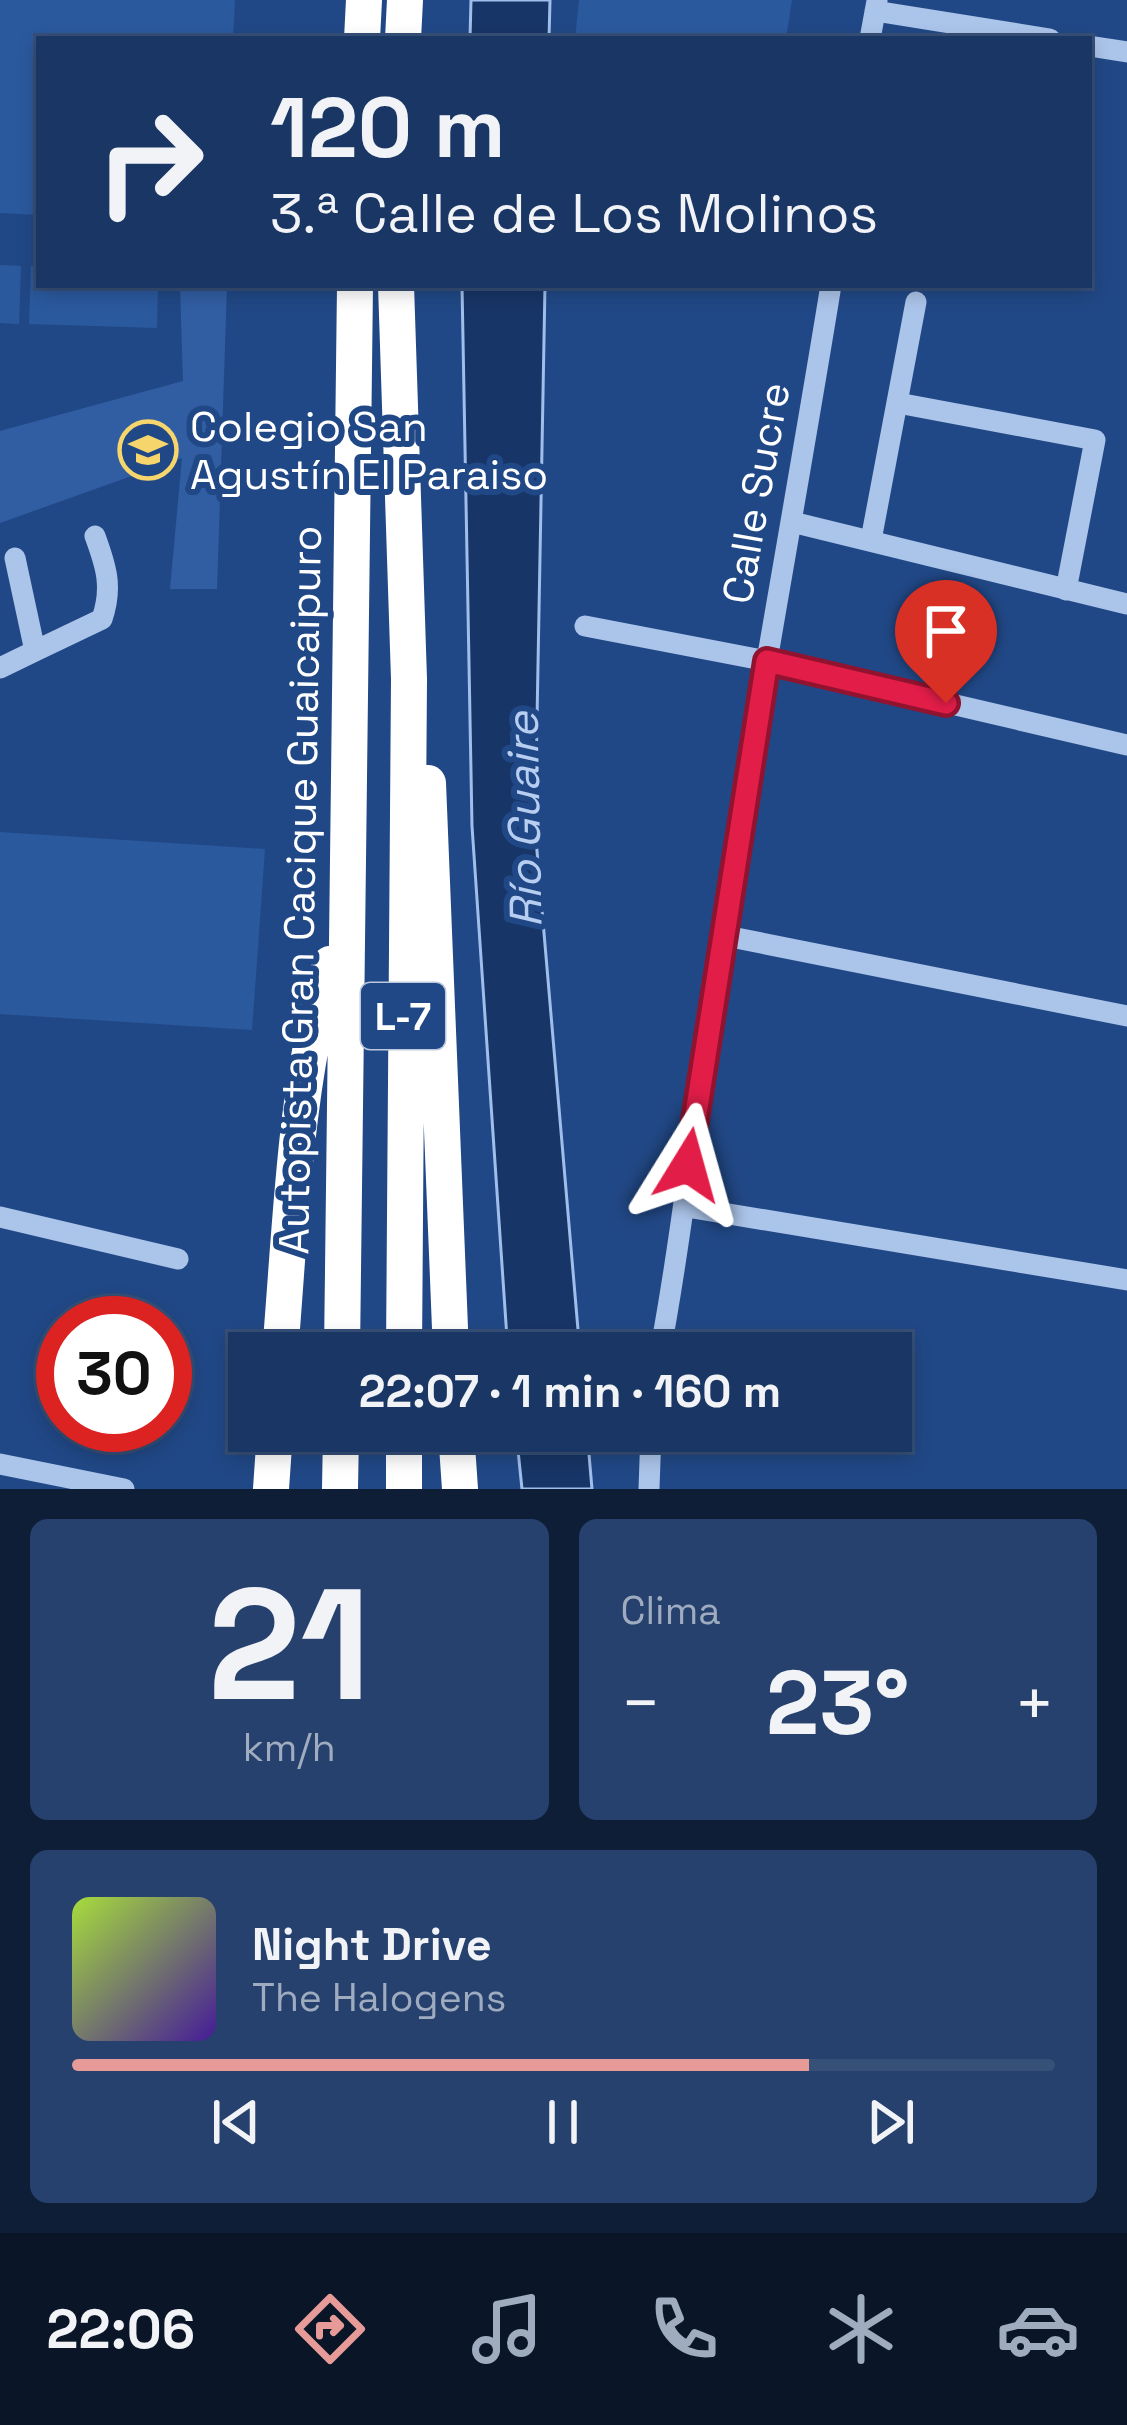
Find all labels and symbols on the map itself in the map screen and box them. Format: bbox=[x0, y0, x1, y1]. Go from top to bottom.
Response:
street label: Calle Sucre bbox=[710, 378, 802, 608]
place label: Colegio San Agustín El Paraiso bbox=[190, 400, 548, 501]
school or university icon: Colegio San Agustín El Paraiso bbox=[117, 419, 179, 481]
street label: Autopista Gran Cacique Guaicaipuro bbox=[267, 525, 333, 1255]
pin bbox=[895, 580, 997, 703]
water label: Río Guaire bbox=[494, 710, 554, 928]
road number: L-7 bbox=[361, 983, 445, 1049]
position arrow bbox=[625, 1102, 751, 1228]
speed limit sign: 30 bbox=[36, 1296, 192, 1452]

